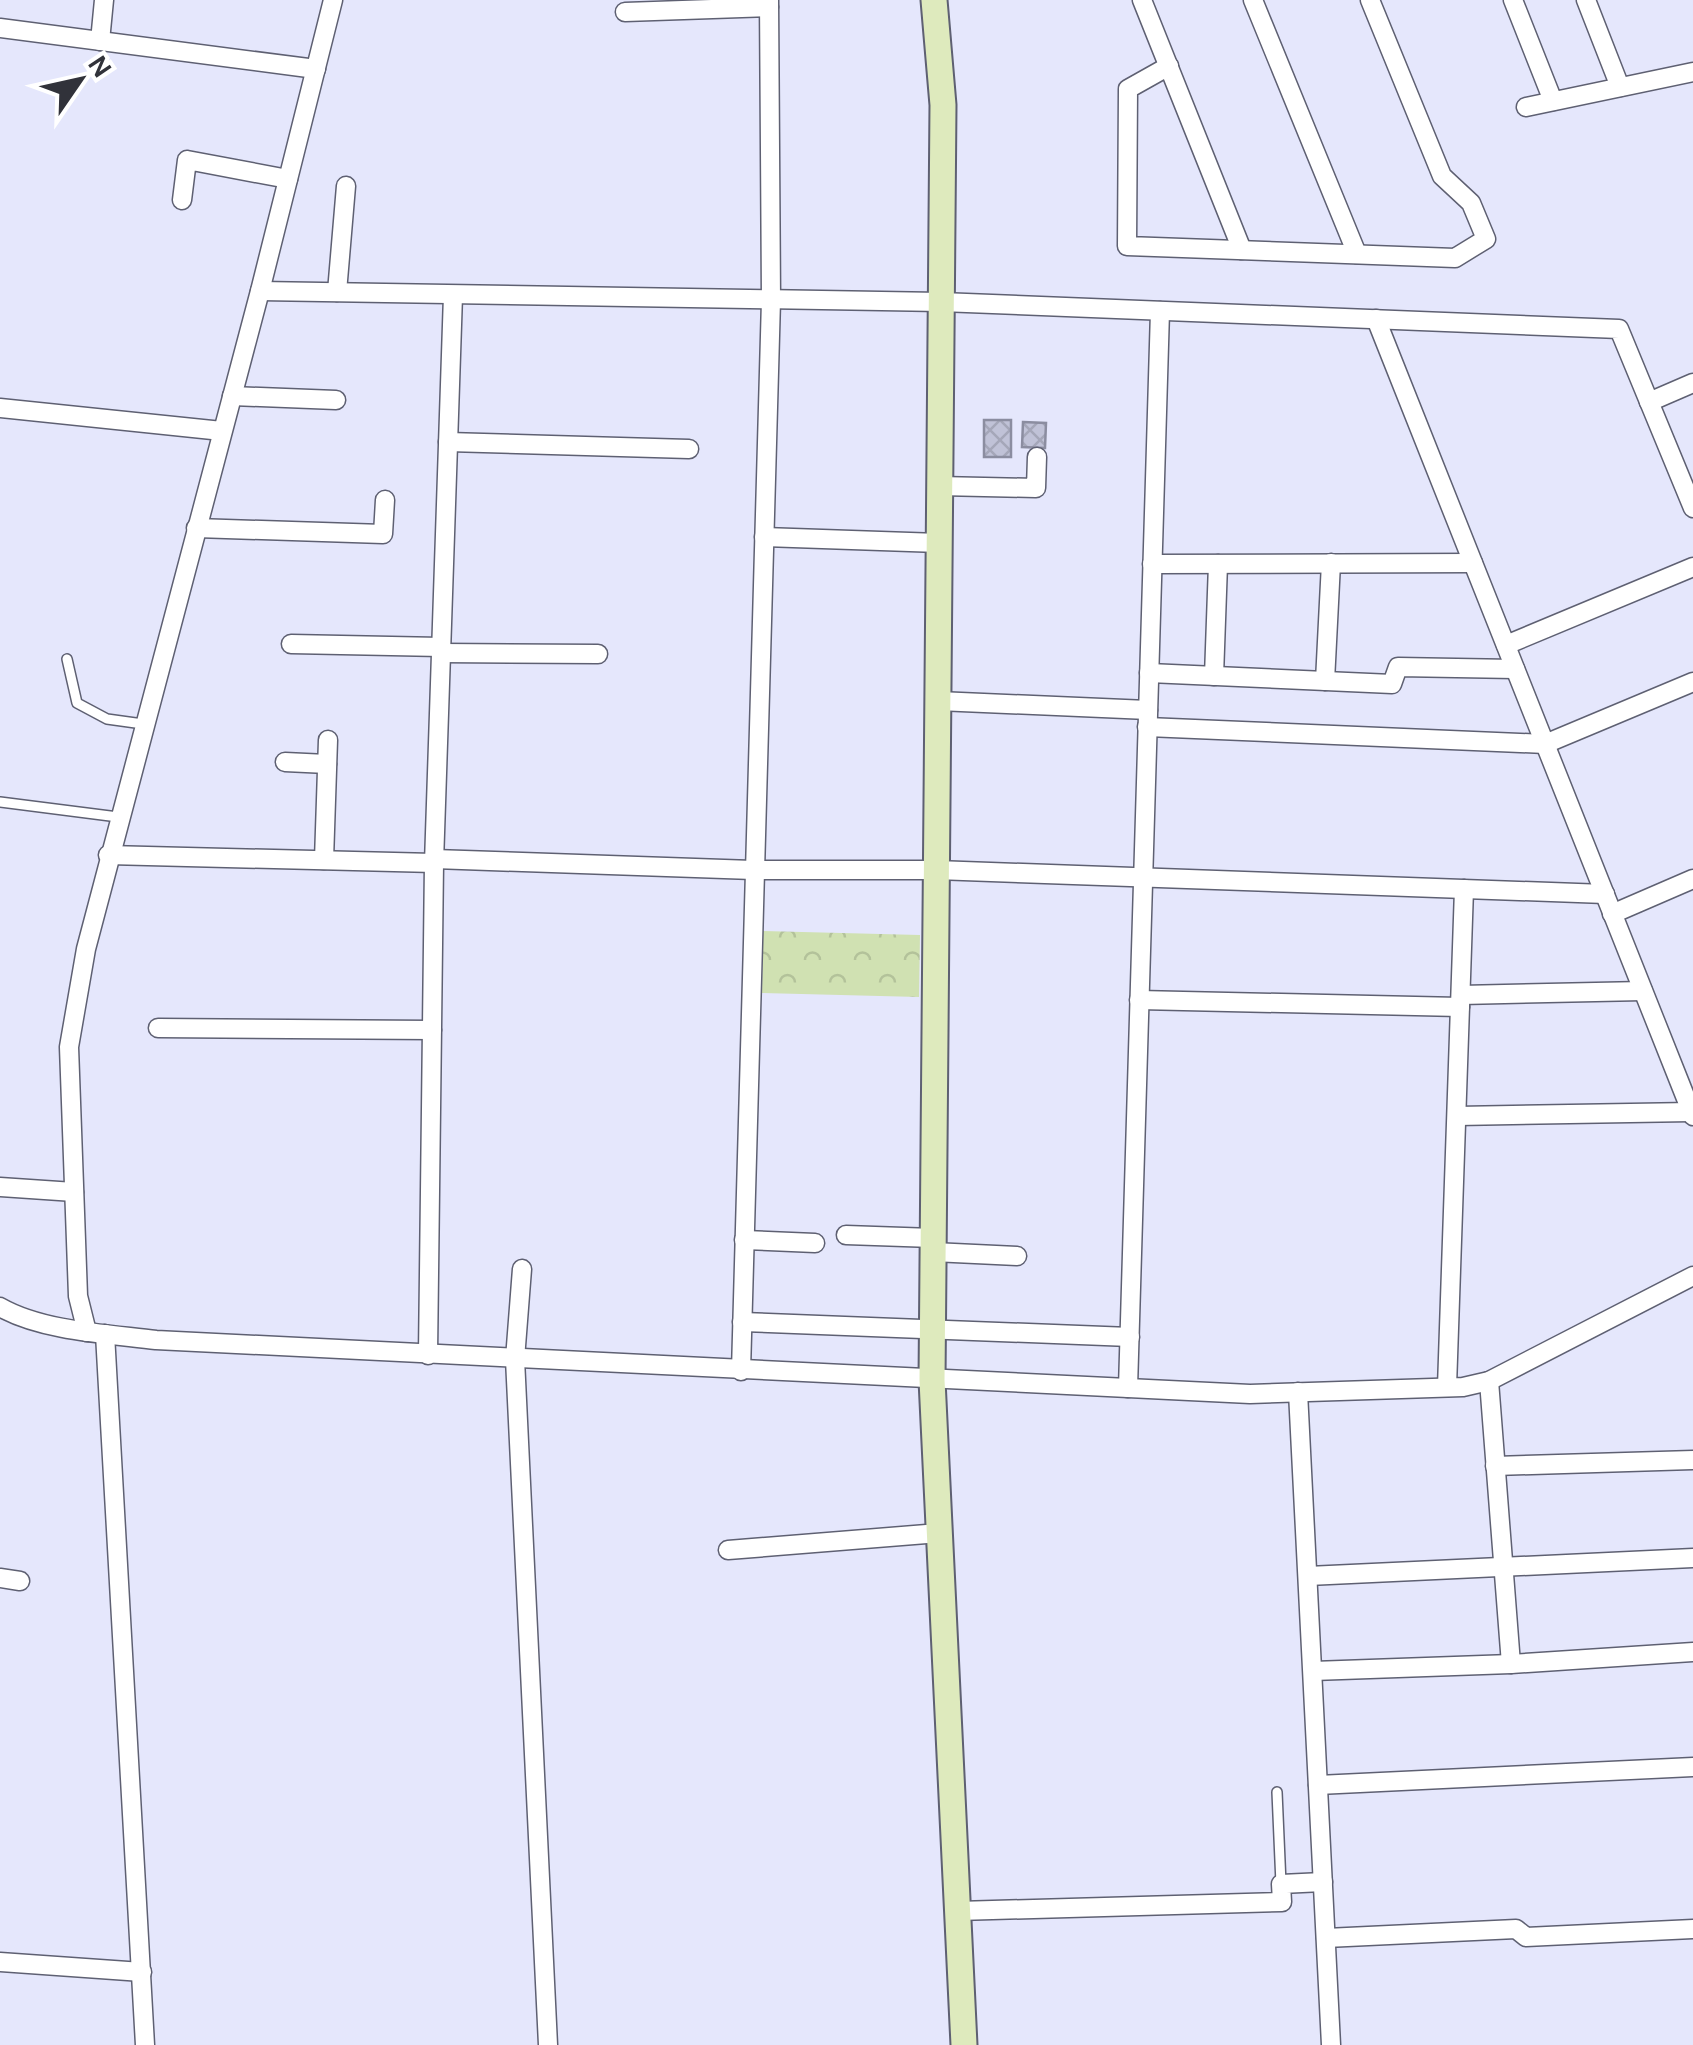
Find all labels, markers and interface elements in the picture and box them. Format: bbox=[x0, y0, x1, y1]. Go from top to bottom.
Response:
north arrow bbox=[30, 30, 130, 130]
text: N bbox=[81, 49, 120, 84]

